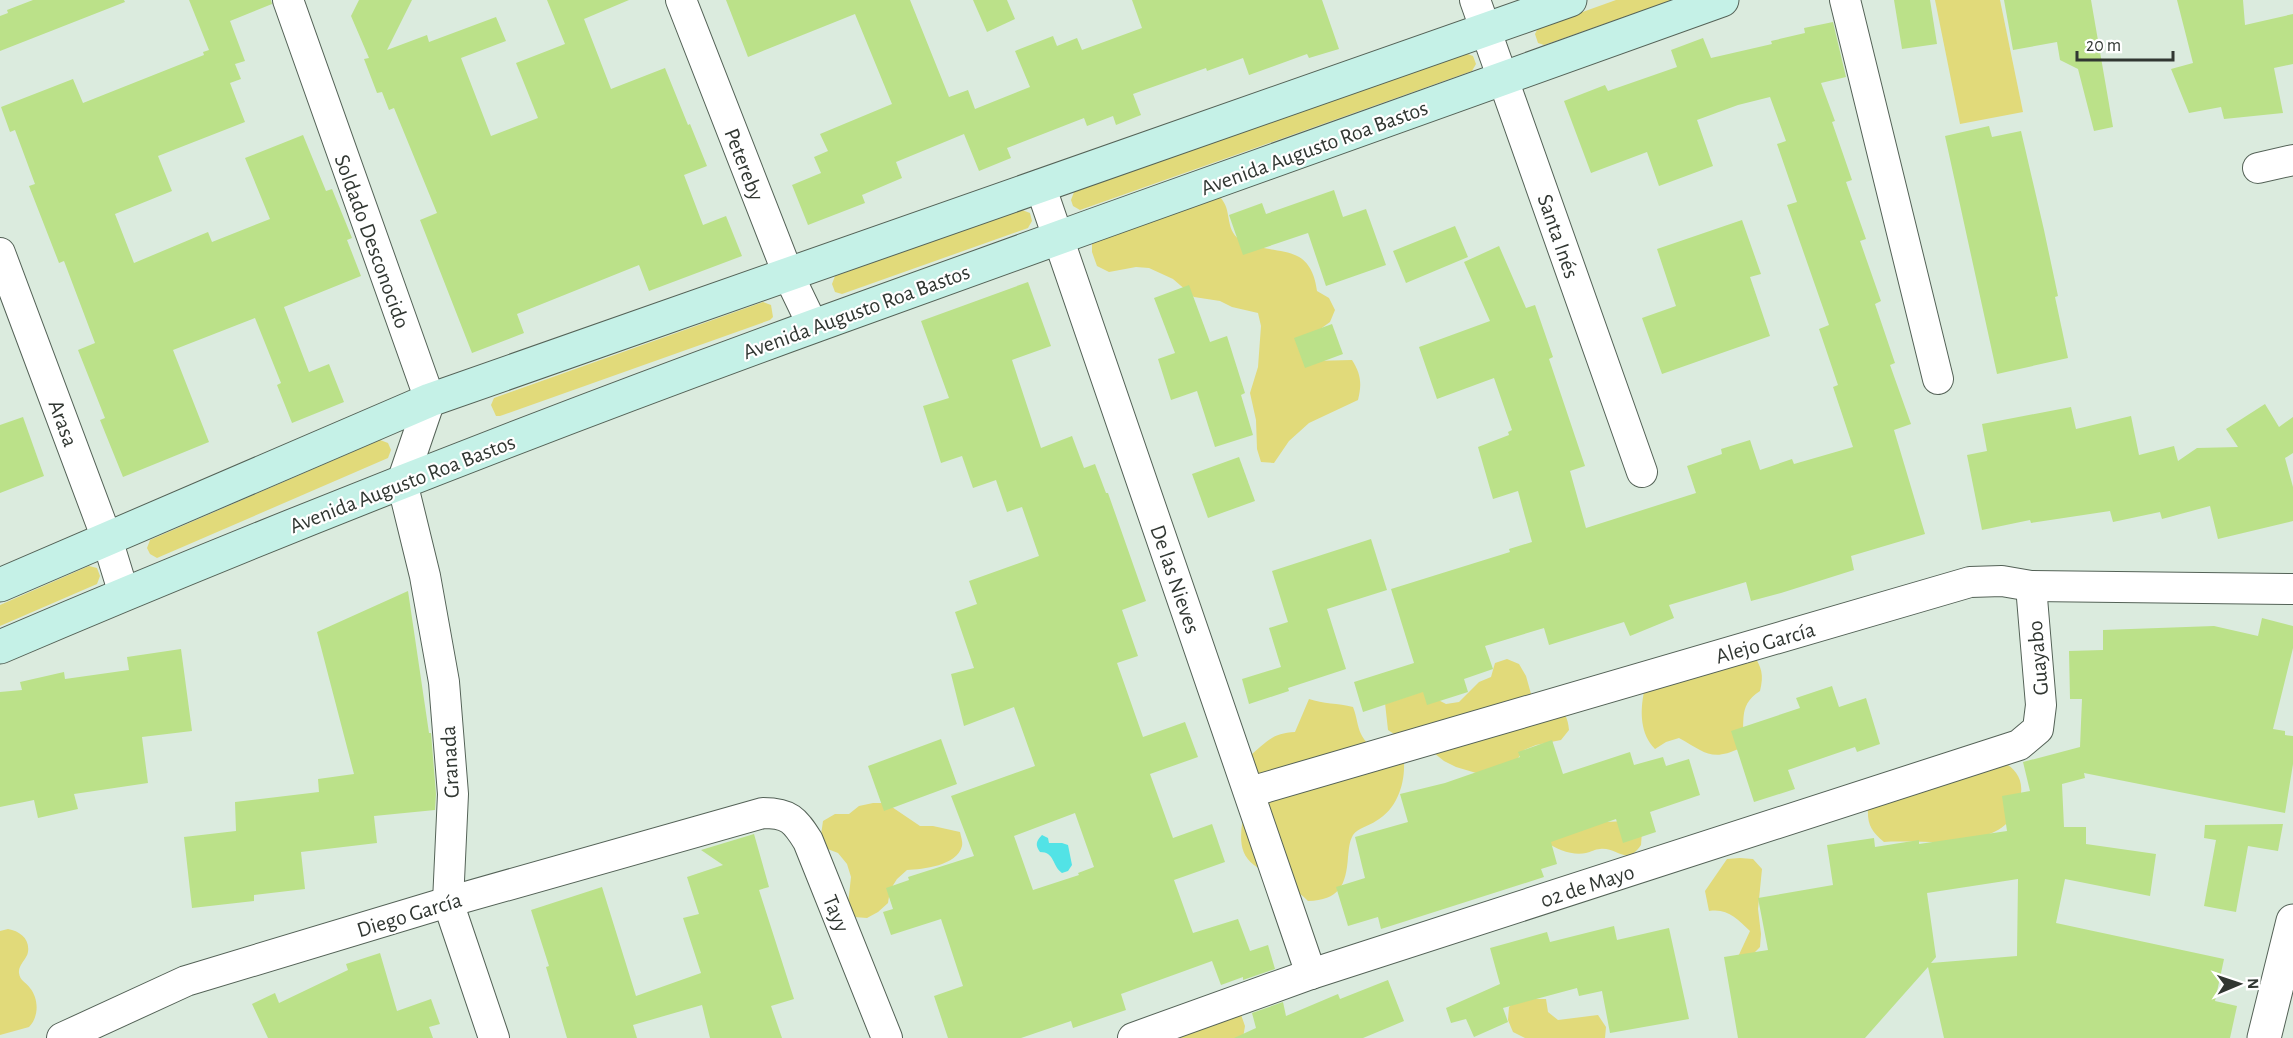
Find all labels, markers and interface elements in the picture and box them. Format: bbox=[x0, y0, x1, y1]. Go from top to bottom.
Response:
scale bar bbox=[2077, 24, 2173, 62]
text: 20 m bbox=[2086, 37, 2121, 55]
street label: Avenida Augusto Roa Bastos bbox=[1198, 97, 1431, 199]
street label: Petereby bbox=[720, 125, 768, 204]
street label: Soldado Desconocido bbox=[330, 151, 414, 331]
street label: Santa Inés bbox=[1533, 191, 1583, 281]
street label: Avenida Augusto Roa Bastos bbox=[740, 261, 973, 363]
street label: Arasa bbox=[45, 397, 82, 450]
street label: Avenida Augusto Roa Bastos bbox=[286, 431, 518, 537]
street label: De las Nieves bbox=[1146, 522, 1204, 636]
street label: Alejo García bbox=[1713, 618, 1818, 668]
street label: Guayabo bbox=[2024, 620, 2052, 696]
street label: Granada bbox=[437, 725, 463, 799]
street label: 02 de Mayo bbox=[1538, 860, 1637, 911]
street label: Diego García bbox=[354, 889, 464, 941]
street label: Tayy bbox=[819, 892, 854, 936]
north arrow bbox=[2209, 954, 2269, 1014]
text: N bbox=[2245, 978, 2261, 989]

